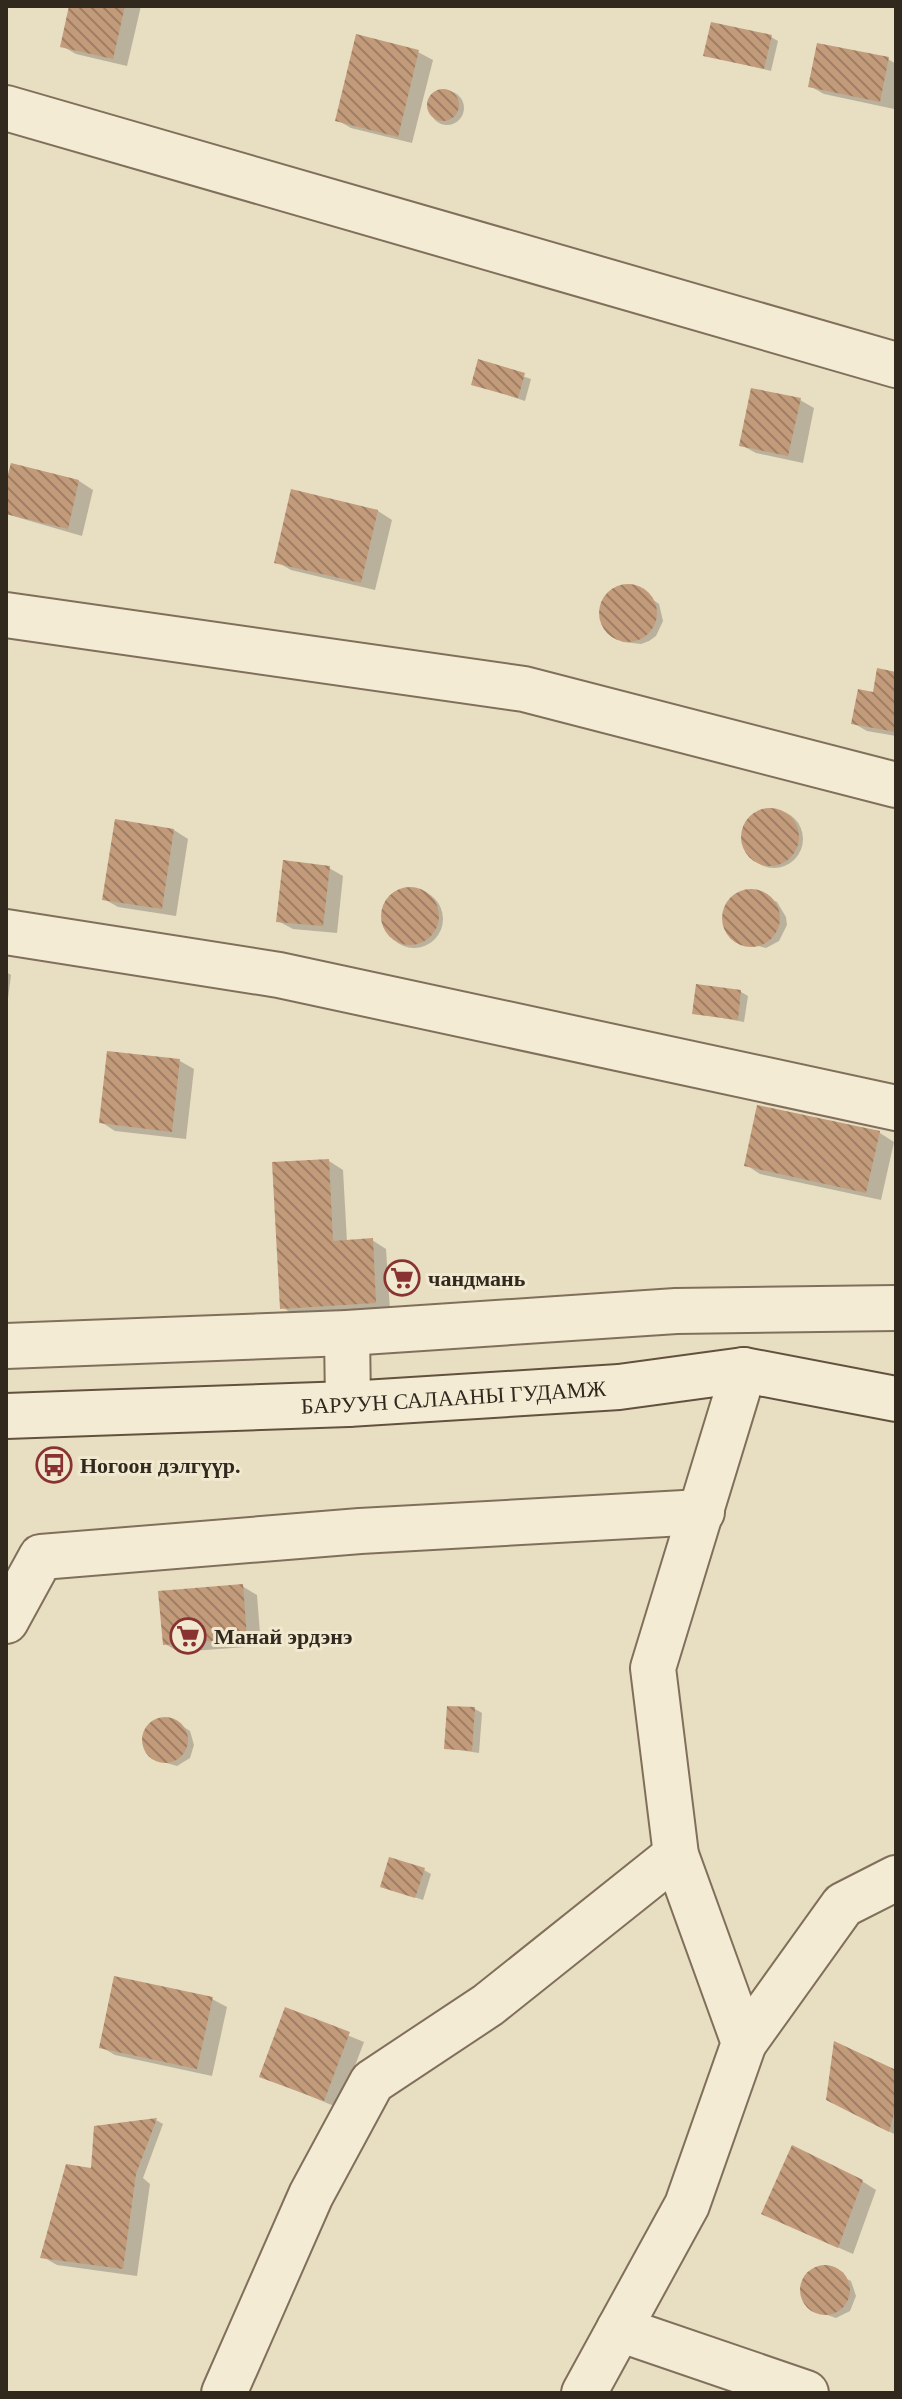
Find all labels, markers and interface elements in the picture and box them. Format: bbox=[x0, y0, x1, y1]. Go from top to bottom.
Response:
supermarket icon: чандмань bbox=[383, 1259, 421, 1297]
place label: чандмань bbox=[428, 1266, 526, 1291]
street label: БАРУУН САЛААНЫ ГУДАМЖ bbox=[301, 1375, 607, 1418]
bus stop icon: Ногоон дэлгүүр. bbox=[35, 1446, 73, 1484]
place label: Ногоон дэлгүүр. bbox=[80, 1453, 241, 1478]
supermarket icon: Манай эрдэнэ bbox=[169, 1617, 207, 1655]
place label: Манай эрдэнэ bbox=[214, 1624, 352, 1649]

